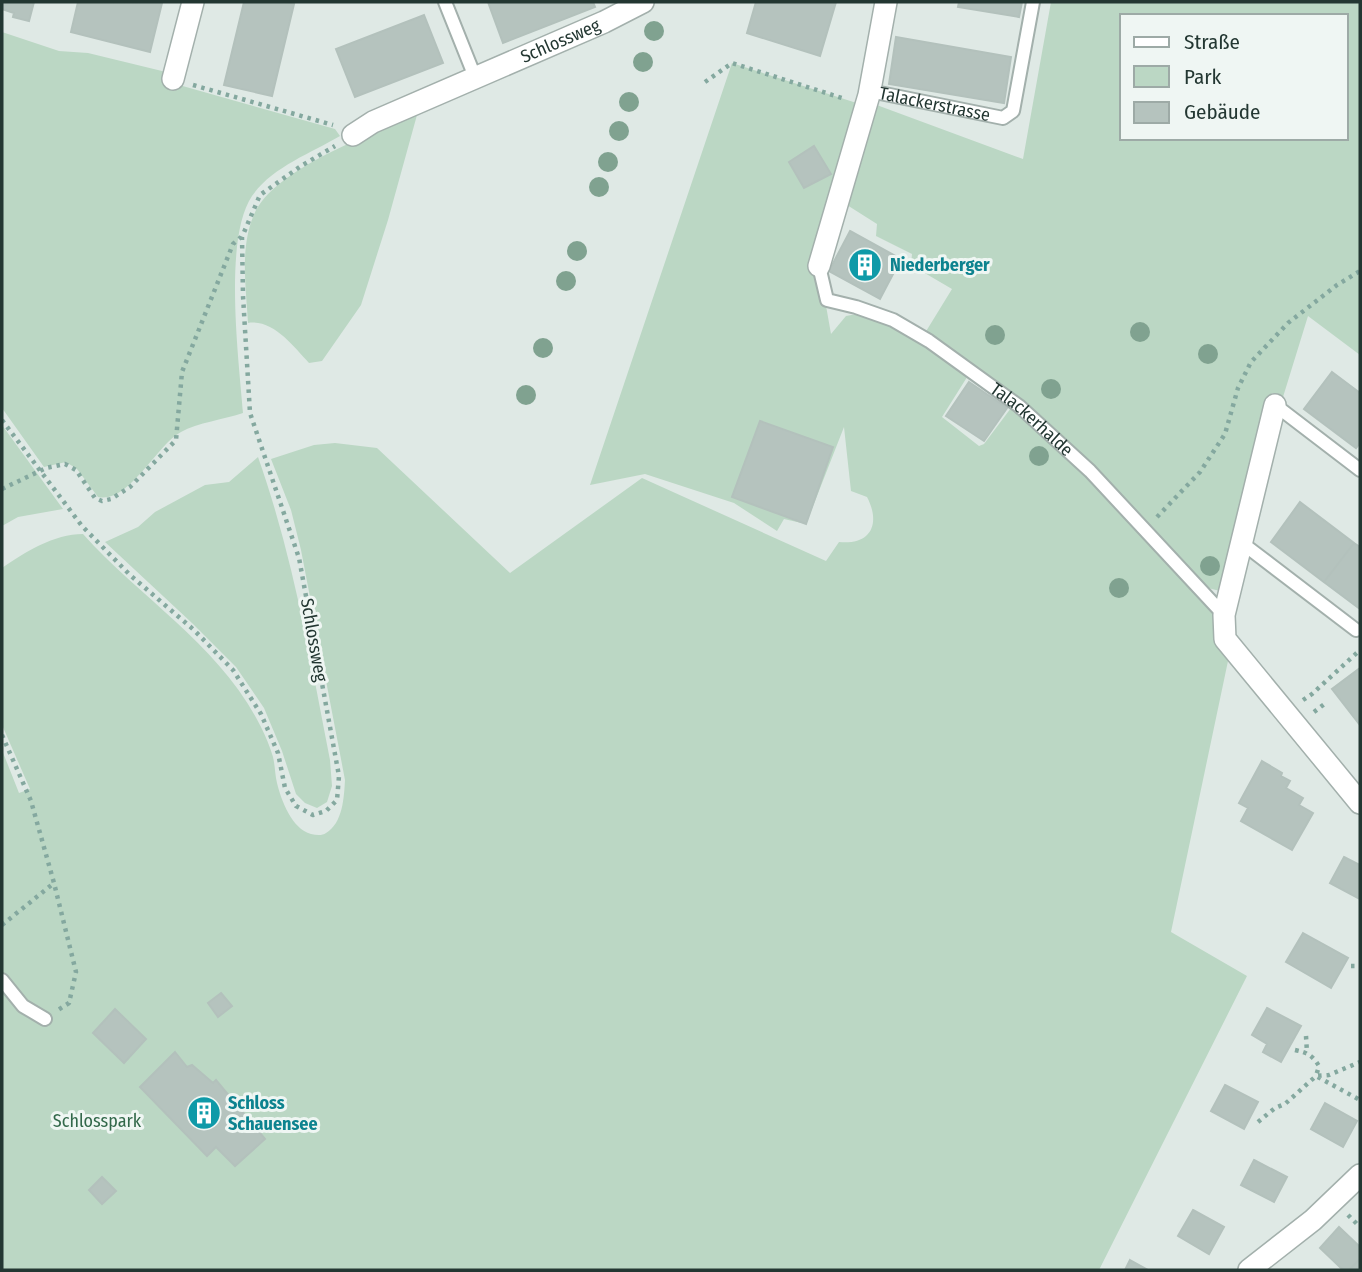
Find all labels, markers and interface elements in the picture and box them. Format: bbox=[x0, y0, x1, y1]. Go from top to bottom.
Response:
street label: Schlossweg bbox=[517, 14, 604, 68]
legend bbox=[1120, 14, 1348, 140]
text: Straße bbox=[1184, 29, 1240, 55]
text: Park bbox=[1184, 64, 1222, 90]
street label: Talackerstrasse bbox=[877, 82, 992, 126]
text: Gebäude bbox=[1184, 99, 1260, 125]
building icon: Niederberger bbox=[846, 246, 884, 284]
place label: Niederberger bbox=[890, 254, 990, 276]
street label: Talackerhalde bbox=[986, 378, 1078, 461]
street label: Schlossweg bbox=[296, 596, 332, 684]
place label: Schloss Schauensee bbox=[228, 1092, 318, 1135]
building icon: Schloss Schauensee bbox=[185, 1094, 223, 1132]
park label: Schlosspark bbox=[53, 1110, 142, 1132]

